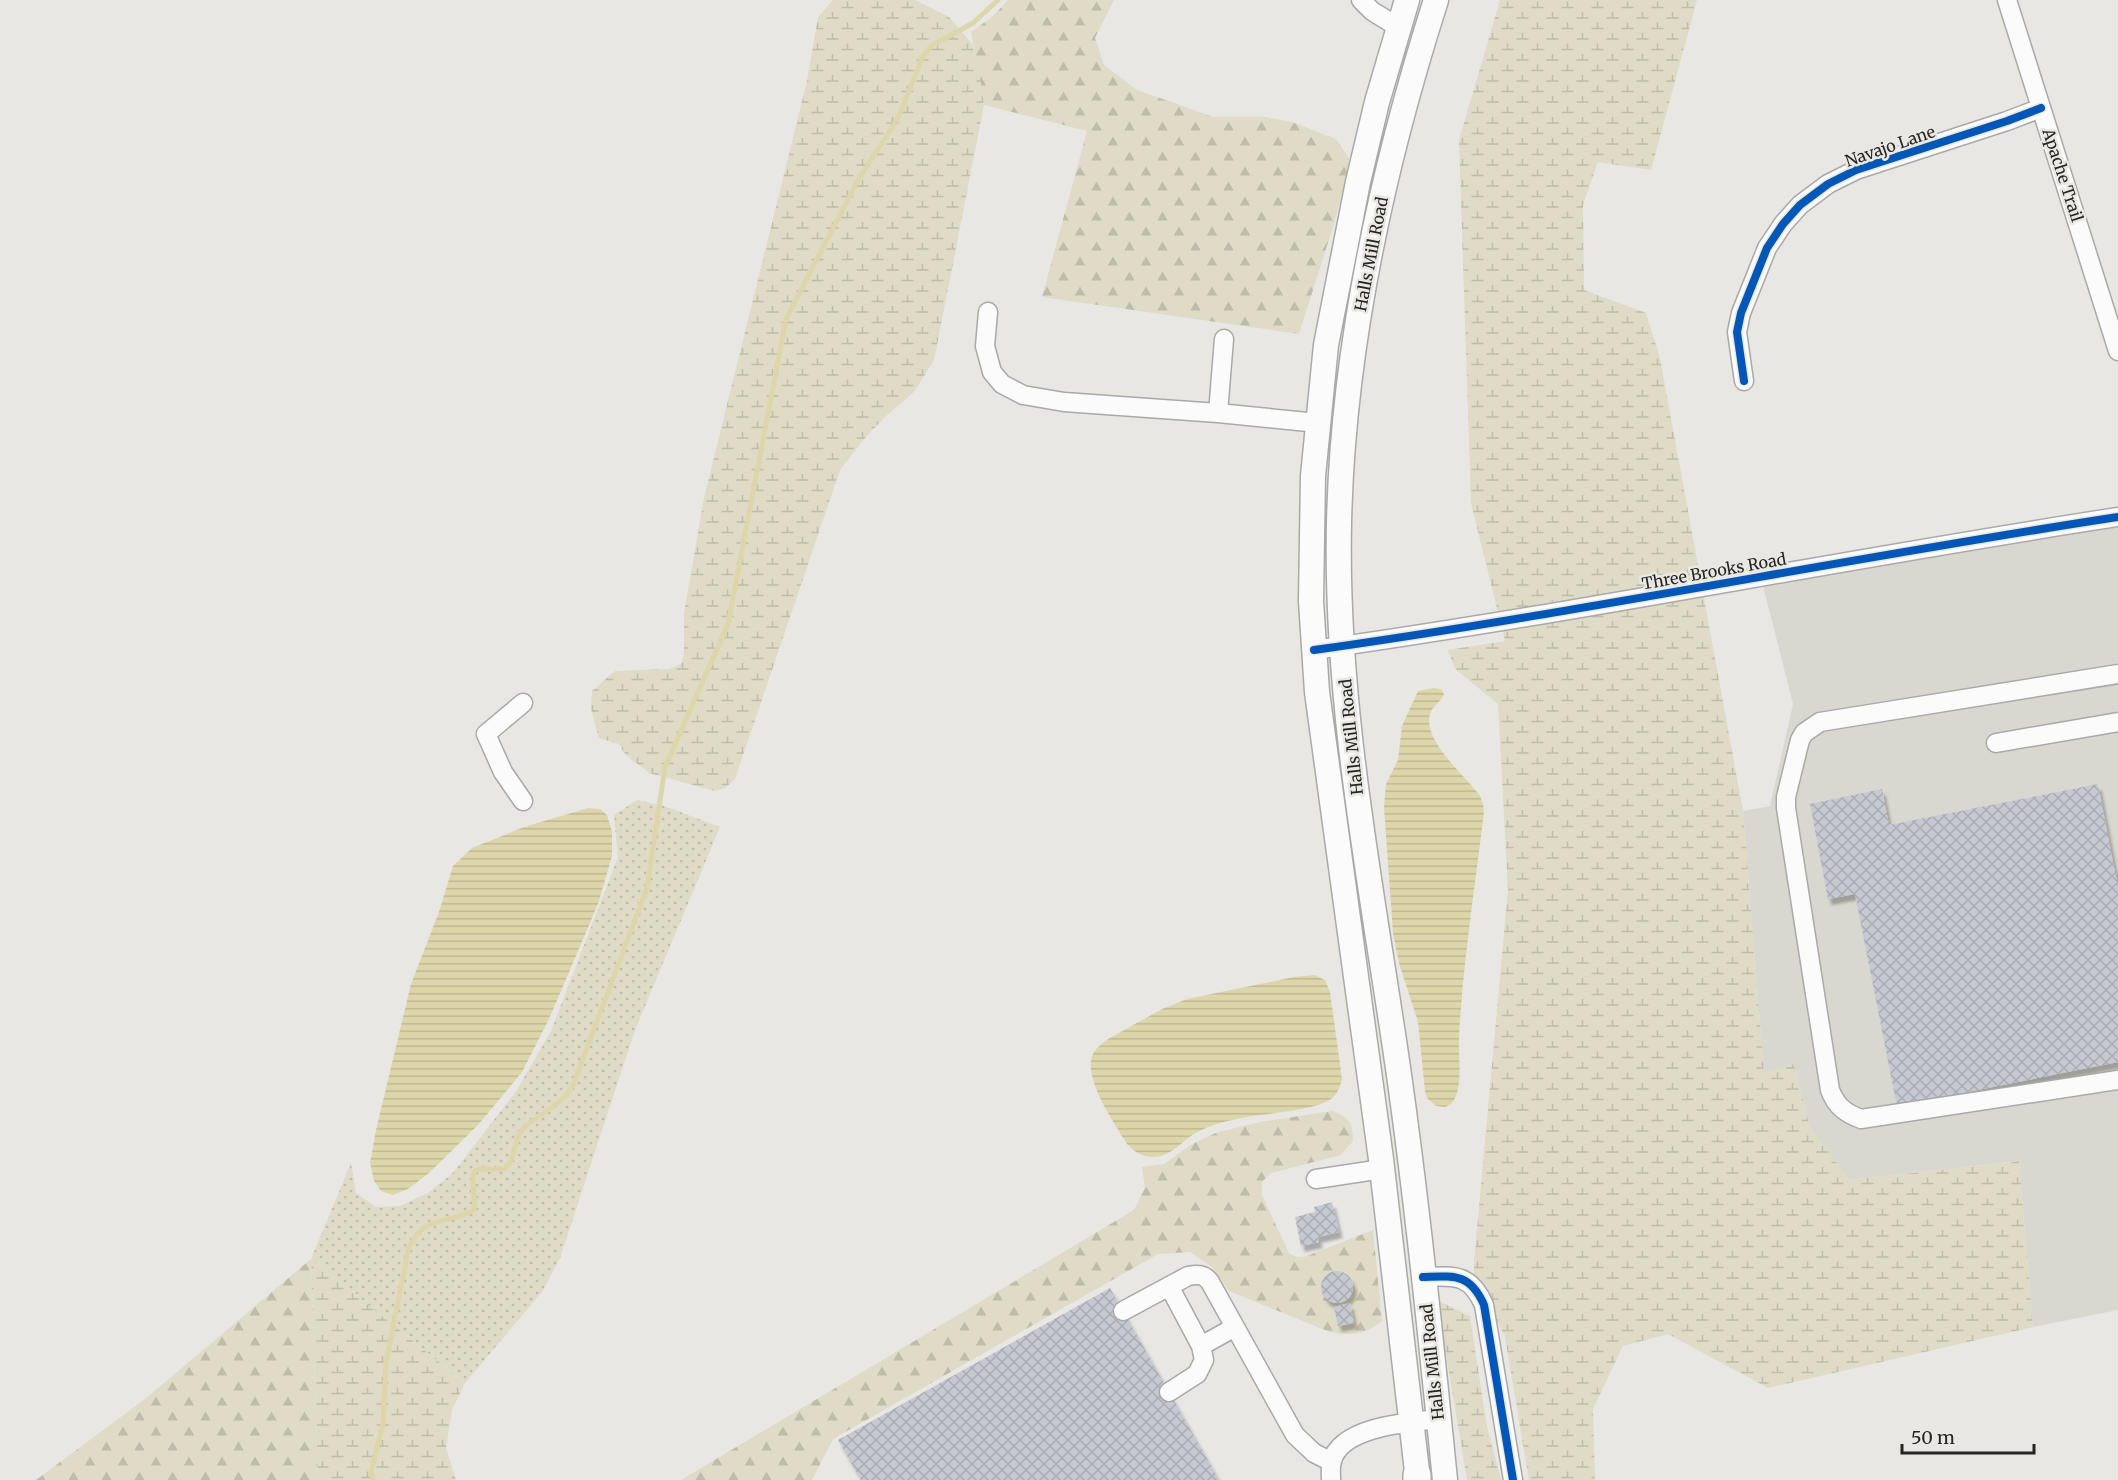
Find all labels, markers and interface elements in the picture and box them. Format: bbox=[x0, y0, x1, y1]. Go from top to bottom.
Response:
street label: Navajo Lane bbox=[1842, 121, 1938, 171]
street label: Apache Trail bbox=[2038, 125, 2088, 224]
street label: Halls Mill Road bbox=[1350, 195, 1392, 313]
street label: Three Brooks Road bbox=[1640, 548, 1788, 594]
street label: Halls Mill Road bbox=[1335, 678, 1367, 796]
street label: Halls Mill Road bbox=[1416, 1303, 1448, 1421]
scale bar bbox=[1902, 1417, 2034, 1455]
text: 50 m bbox=[1911, 1426, 1955, 1449]

